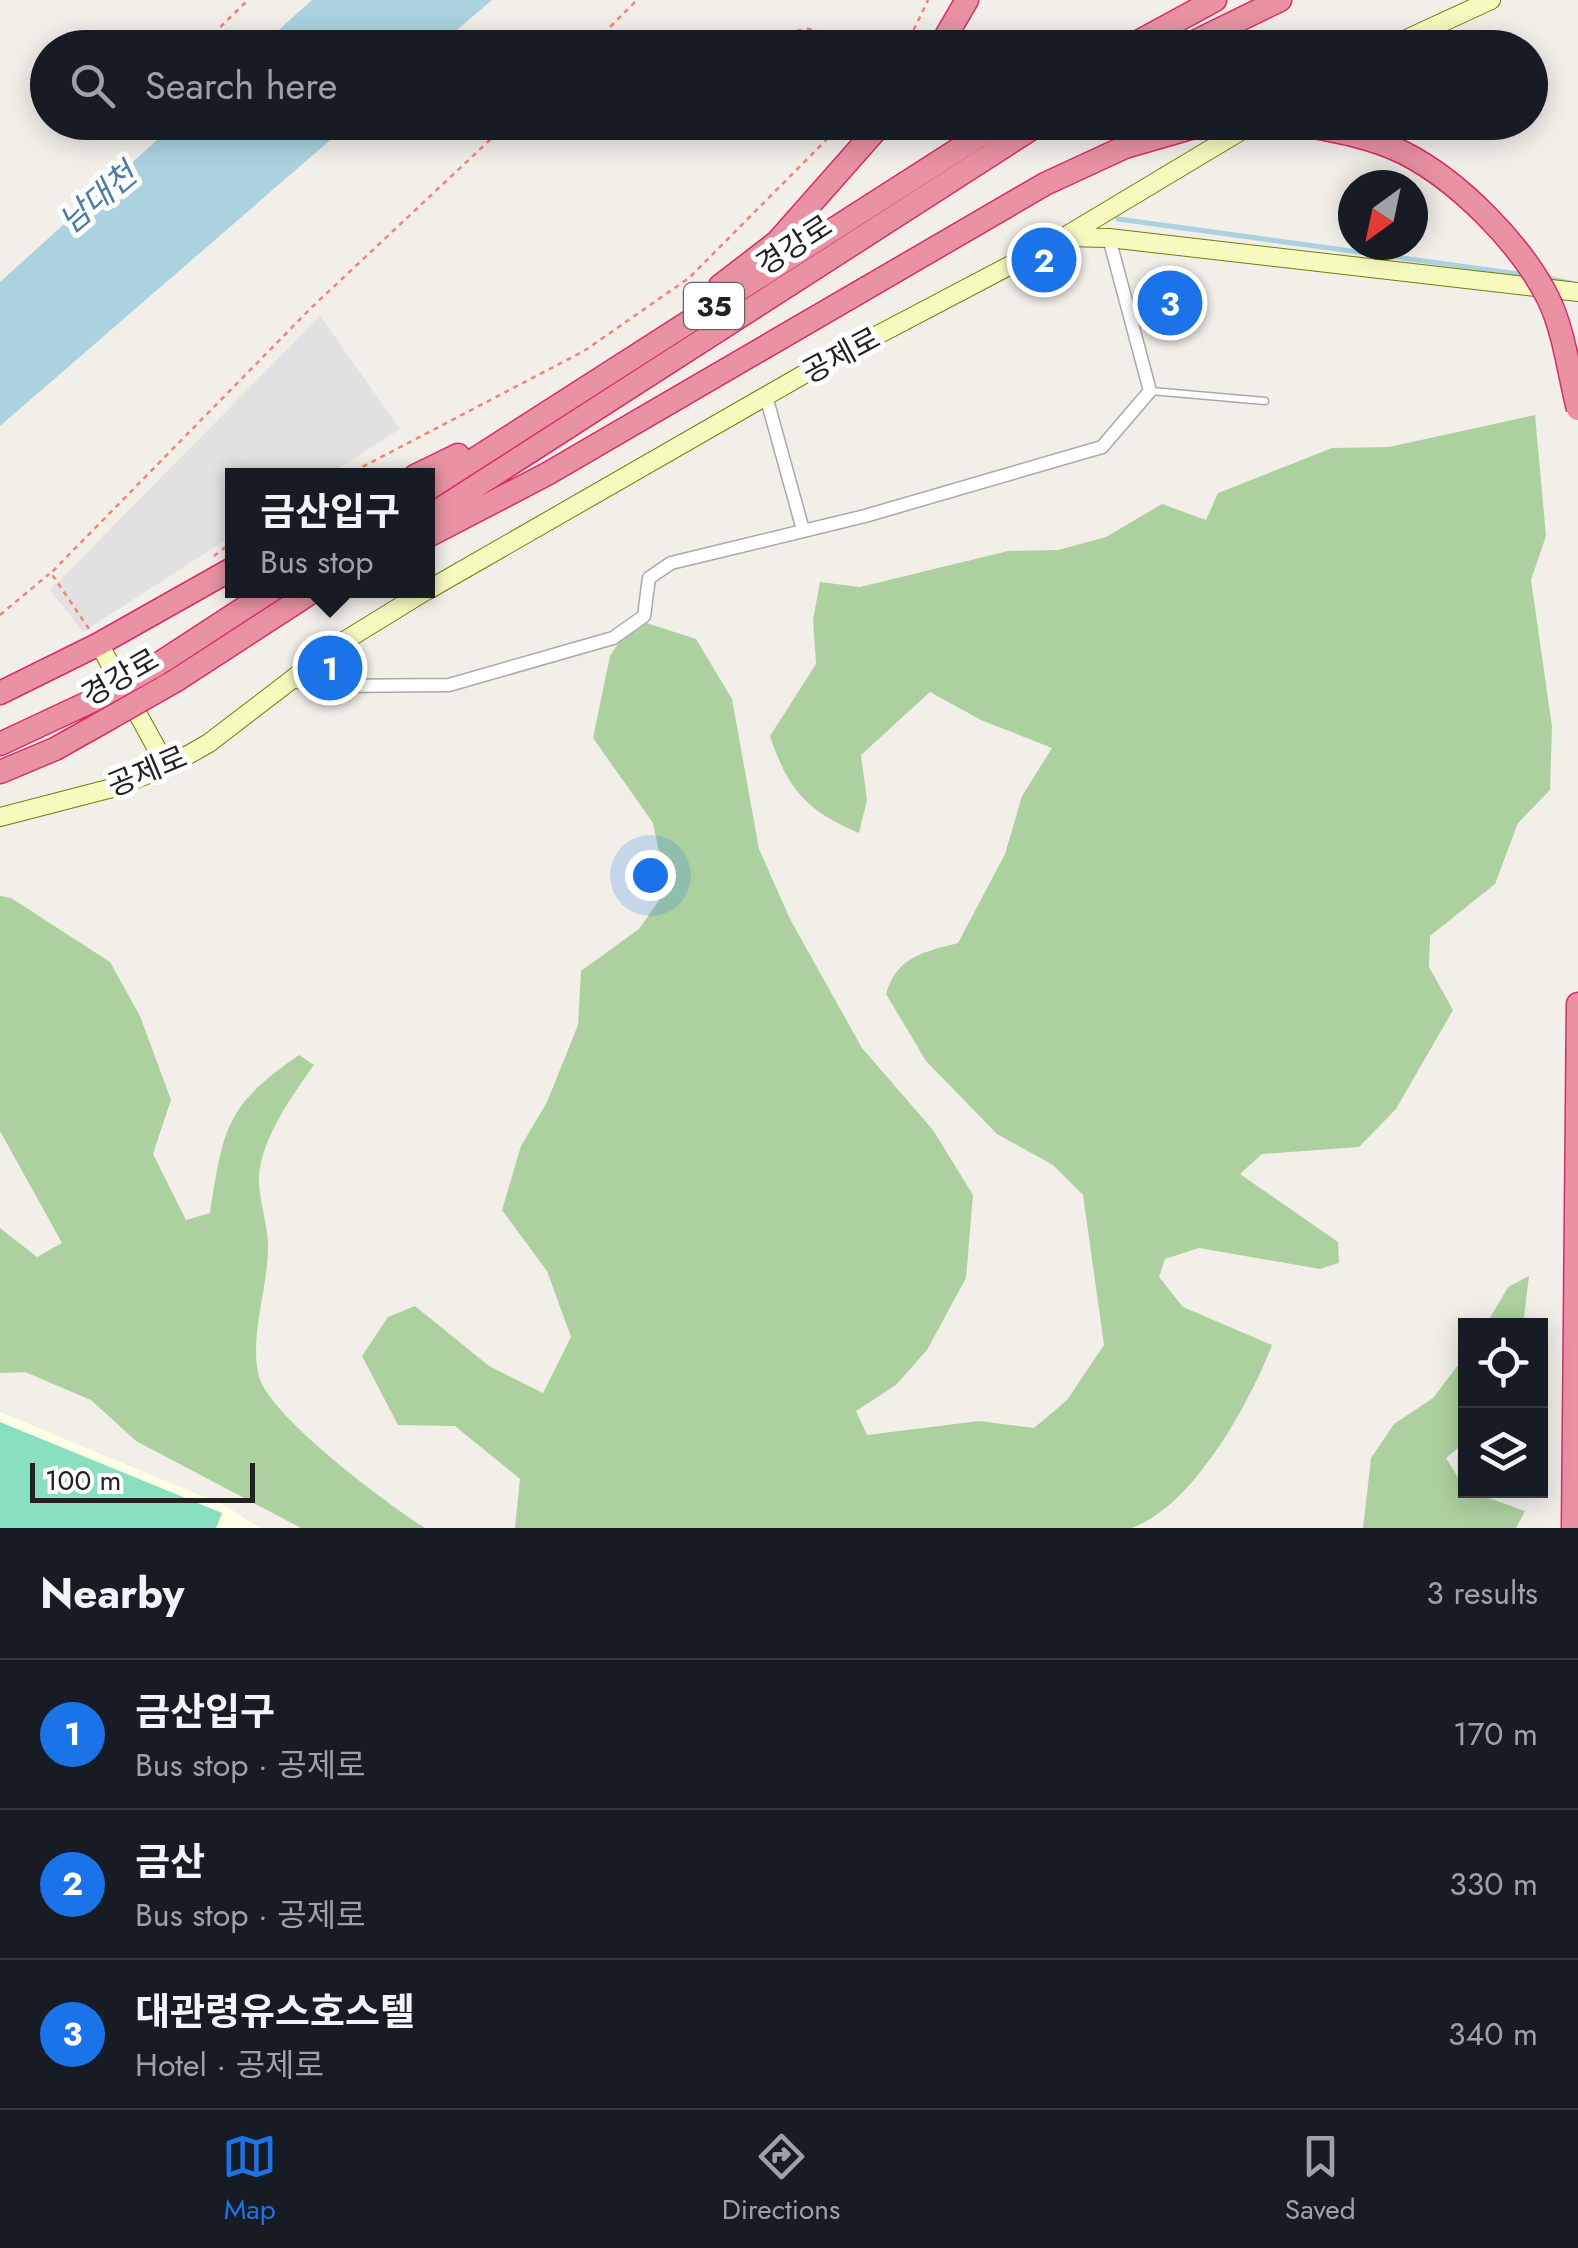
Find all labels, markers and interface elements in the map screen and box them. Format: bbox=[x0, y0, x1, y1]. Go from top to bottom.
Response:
search box bbox=[30, 30, 1548, 140]
icon: search bbox=[65, 58, 120, 113]
text: Search here bbox=[145, 58, 337, 113]
water label: 남대천 bbox=[49, 150, 149, 244]
north arrow bbox=[1338, 170, 1428, 260]
street label: 경강로 bbox=[748, 204, 840, 286]
pin: 2 bbox=[1012, 222, 1076, 298]
pin: 3 bbox=[1138, 266, 1202, 340]
road number: 35 bbox=[684, 283, 744, 329]
street label: 공제로 bbox=[794, 317, 888, 393]
popup bbox=[225, 468, 435, 598]
text: 금산입구 bbox=[260, 484, 400, 539]
text: Bus stop bbox=[260, 539, 374, 585]
pin: 1 bbox=[298, 630, 362, 706]
street label: 경강로 bbox=[73, 638, 167, 716]
street label: 공제로 bbox=[100, 735, 194, 807]
your location bbox=[625, 850, 676, 901]
map controls bbox=[1458, 1318, 1548, 1498]
button: locate bbox=[1458, 1318, 1548, 1408]
button: layers bbox=[1458, 1408, 1548, 1498]
scale bar bbox=[30, 1458, 255, 1502]
text: 100 m bbox=[45, 1460, 121, 1501]
text: Nearby bbox=[40, 1563, 184, 1624]
text: 3 results bbox=[1426, 1570, 1538, 1616]
text: 금산입구 bbox=[135, 1684, 275, 1739]
text: 1 bbox=[64, 1711, 81, 1757]
text: 170 m bbox=[1453, 1711, 1538, 1757]
text: Bus stop · 공제로 bbox=[135, 1742, 366, 1788]
text: 금산 bbox=[135, 1834, 205, 1889]
text: 2 bbox=[62, 1861, 83, 1907]
text: 330 m bbox=[1449, 1861, 1538, 1907]
text: Bus stop · 공제로 bbox=[135, 1892, 366, 1938]
text: 대관령유스호스텔 bbox=[135, 1984, 415, 2039]
text: 3 bbox=[63, 2011, 82, 2057]
text: 340 m bbox=[1448, 2011, 1538, 2057]
text: Hotel · 공제로 bbox=[135, 2042, 324, 2088]
tab: Map bbox=[222, 2129, 277, 2230]
tab: Directions bbox=[722, 2129, 840, 2230]
tab: Saved bbox=[1285, 2129, 1356, 2230]

